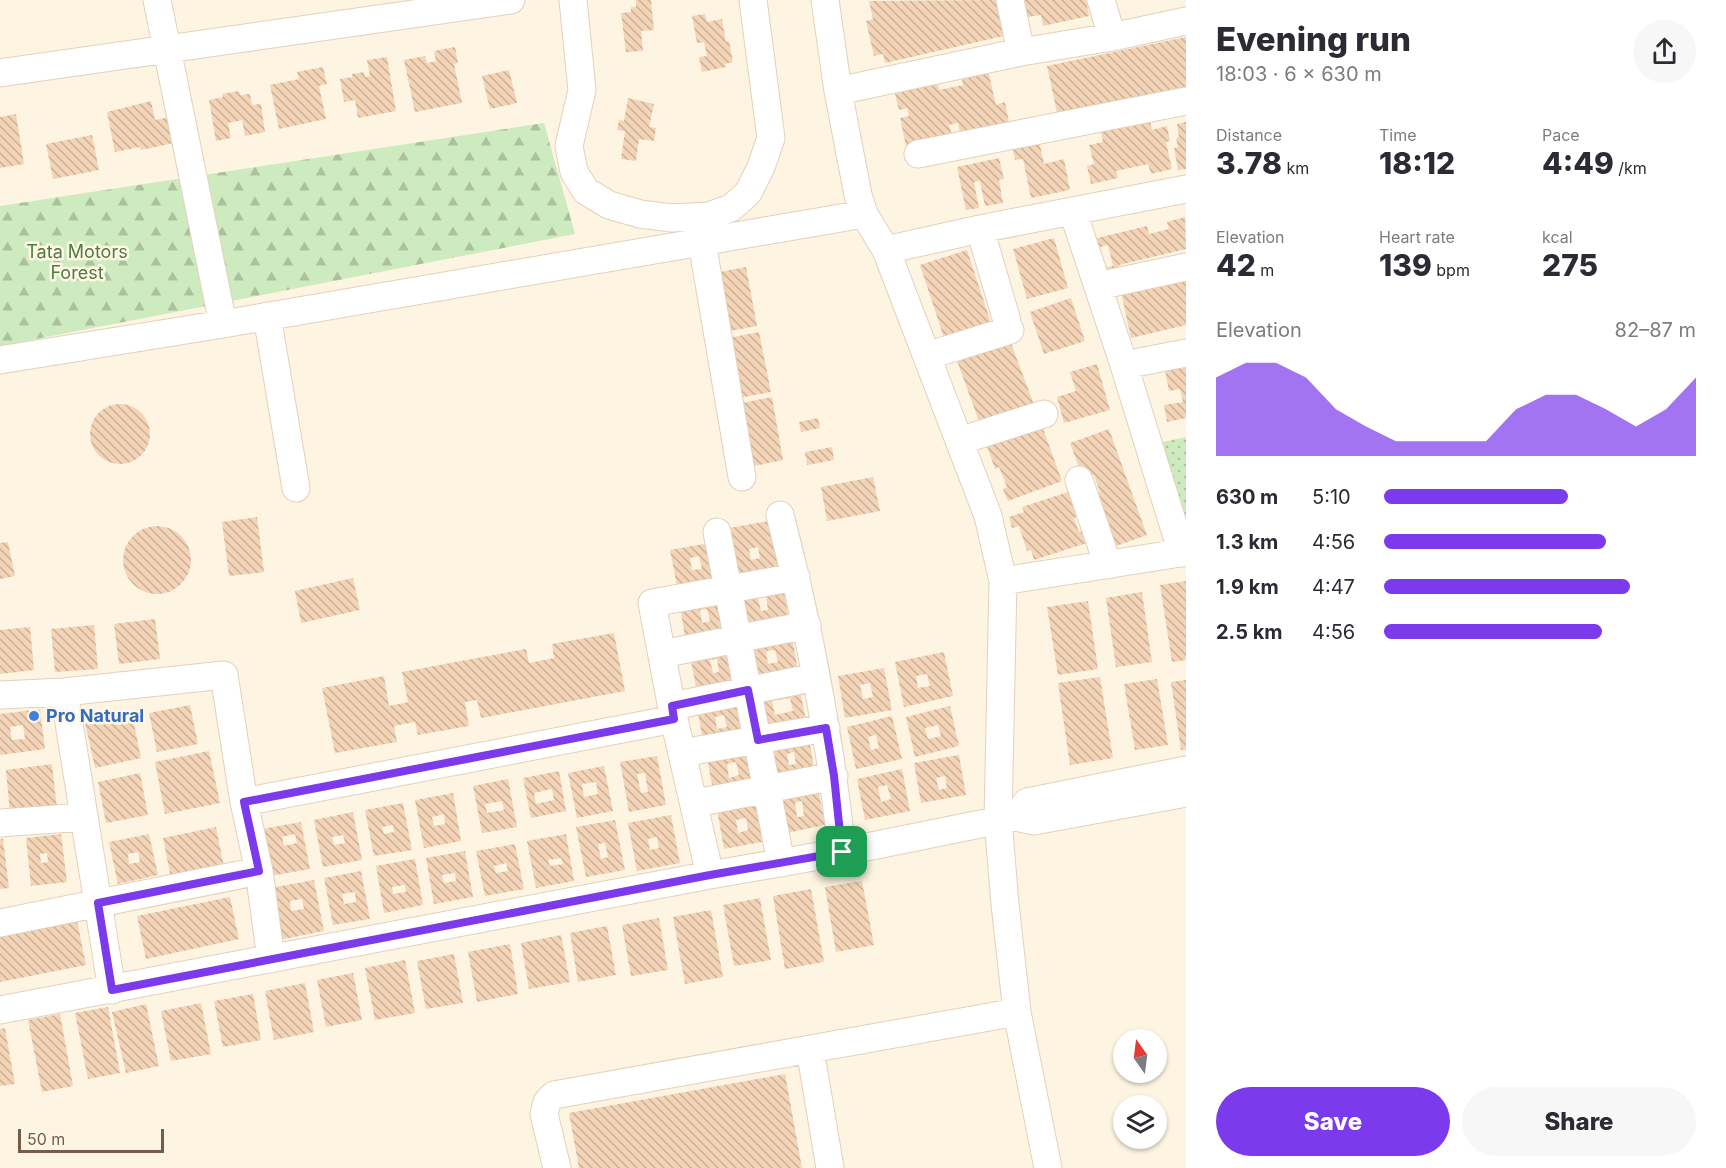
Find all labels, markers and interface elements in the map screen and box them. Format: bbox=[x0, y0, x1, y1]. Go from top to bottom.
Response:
text: Evening run bbox=[1216, 19, 1411, 59]
button: share bbox=[1633, 20, 1696, 83]
text: 18:03 · 6 × 630 m bbox=[1216, 62, 1382, 86]
text: Distance bbox=[1216, 125, 1282, 145]
text: Time bbox=[1379, 125, 1417, 145]
text: Pace bbox=[1542, 125, 1580, 145]
text: 3.78 bbox=[1216, 145, 1282, 181]
text: 18:12 bbox=[1379, 145, 1455, 181]
text: 4:49 bbox=[1542, 145, 1614, 181]
text: km bbox=[1282, 158, 1309, 178]
text: /km bbox=[1614, 158, 1647, 178]
text: Elevation bbox=[1216, 227, 1285, 247]
text: Heart rate bbox=[1379, 227, 1455, 247]
text: kcal bbox=[1542, 227, 1573, 247]
park label: Tata Motors Forest bbox=[26, 241, 128, 283]
text: 42 bbox=[1216, 247, 1256, 283]
text: 139 bbox=[1379, 247, 1432, 283]
text: 275 bbox=[1542, 247, 1598, 283]
text: m bbox=[1256, 260, 1274, 280]
text: bpm bbox=[1432, 260, 1470, 280]
text: Elevation bbox=[1216, 318, 1302, 342]
text: 82–87 m bbox=[1615, 318, 1696, 342]
text: 630 m bbox=[1216, 485, 1278, 509]
text: 5:10 bbox=[1312, 485, 1351, 509]
text: 1.3 km bbox=[1216, 530, 1278, 554]
text: 4:56 bbox=[1312, 530, 1355, 554]
text: 1.9 km bbox=[1216, 575, 1279, 599]
text: 4:47 bbox=[1312, 575, 1355, 599]
text: 2.5 km bbox=[1216, 620, 1283, 644]
text: 4:56 bbox=[1312, 620, 1355, 644]
place label: Pro Natural bbox=[46, 705, 144, 726]
marker: Pro Natural bbox=[27, 709, 41, 723]
pin bbox=[816, 826, 867, 877]
icon: arrive bbox=[825, 835, 858, 868]
north arrow bbox=[1113, 1029, 1167, 1083]
map controls bbox=[1113, 1029, 1167, 1149]
button: Save bbox=[1216, 1087, 1450, 1156]
button: Share bbox=[1462, 1087, 1696, 1156]
button: layers bbox=[1113, 1095, 1167, 1149]
scale bar bbox=[18, 1126, 164, 1154]
text: 50 m bbox=[27, 1129, 65, 1149]

